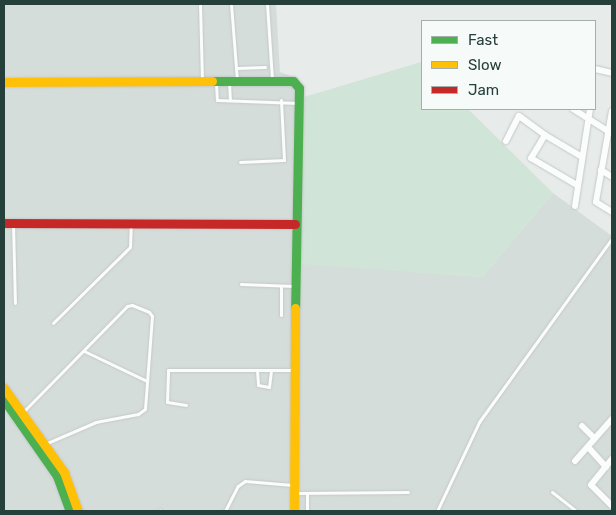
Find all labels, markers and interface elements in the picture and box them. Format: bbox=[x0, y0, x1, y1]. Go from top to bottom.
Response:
legend bbox=[421, 20, 596, 110]
text: Fast bbox=[468, 31, 498, 49]
text: Slow bbox=[468, 56, 501, 74]
text: Jam bbox=[468, 81, 499, 99]

